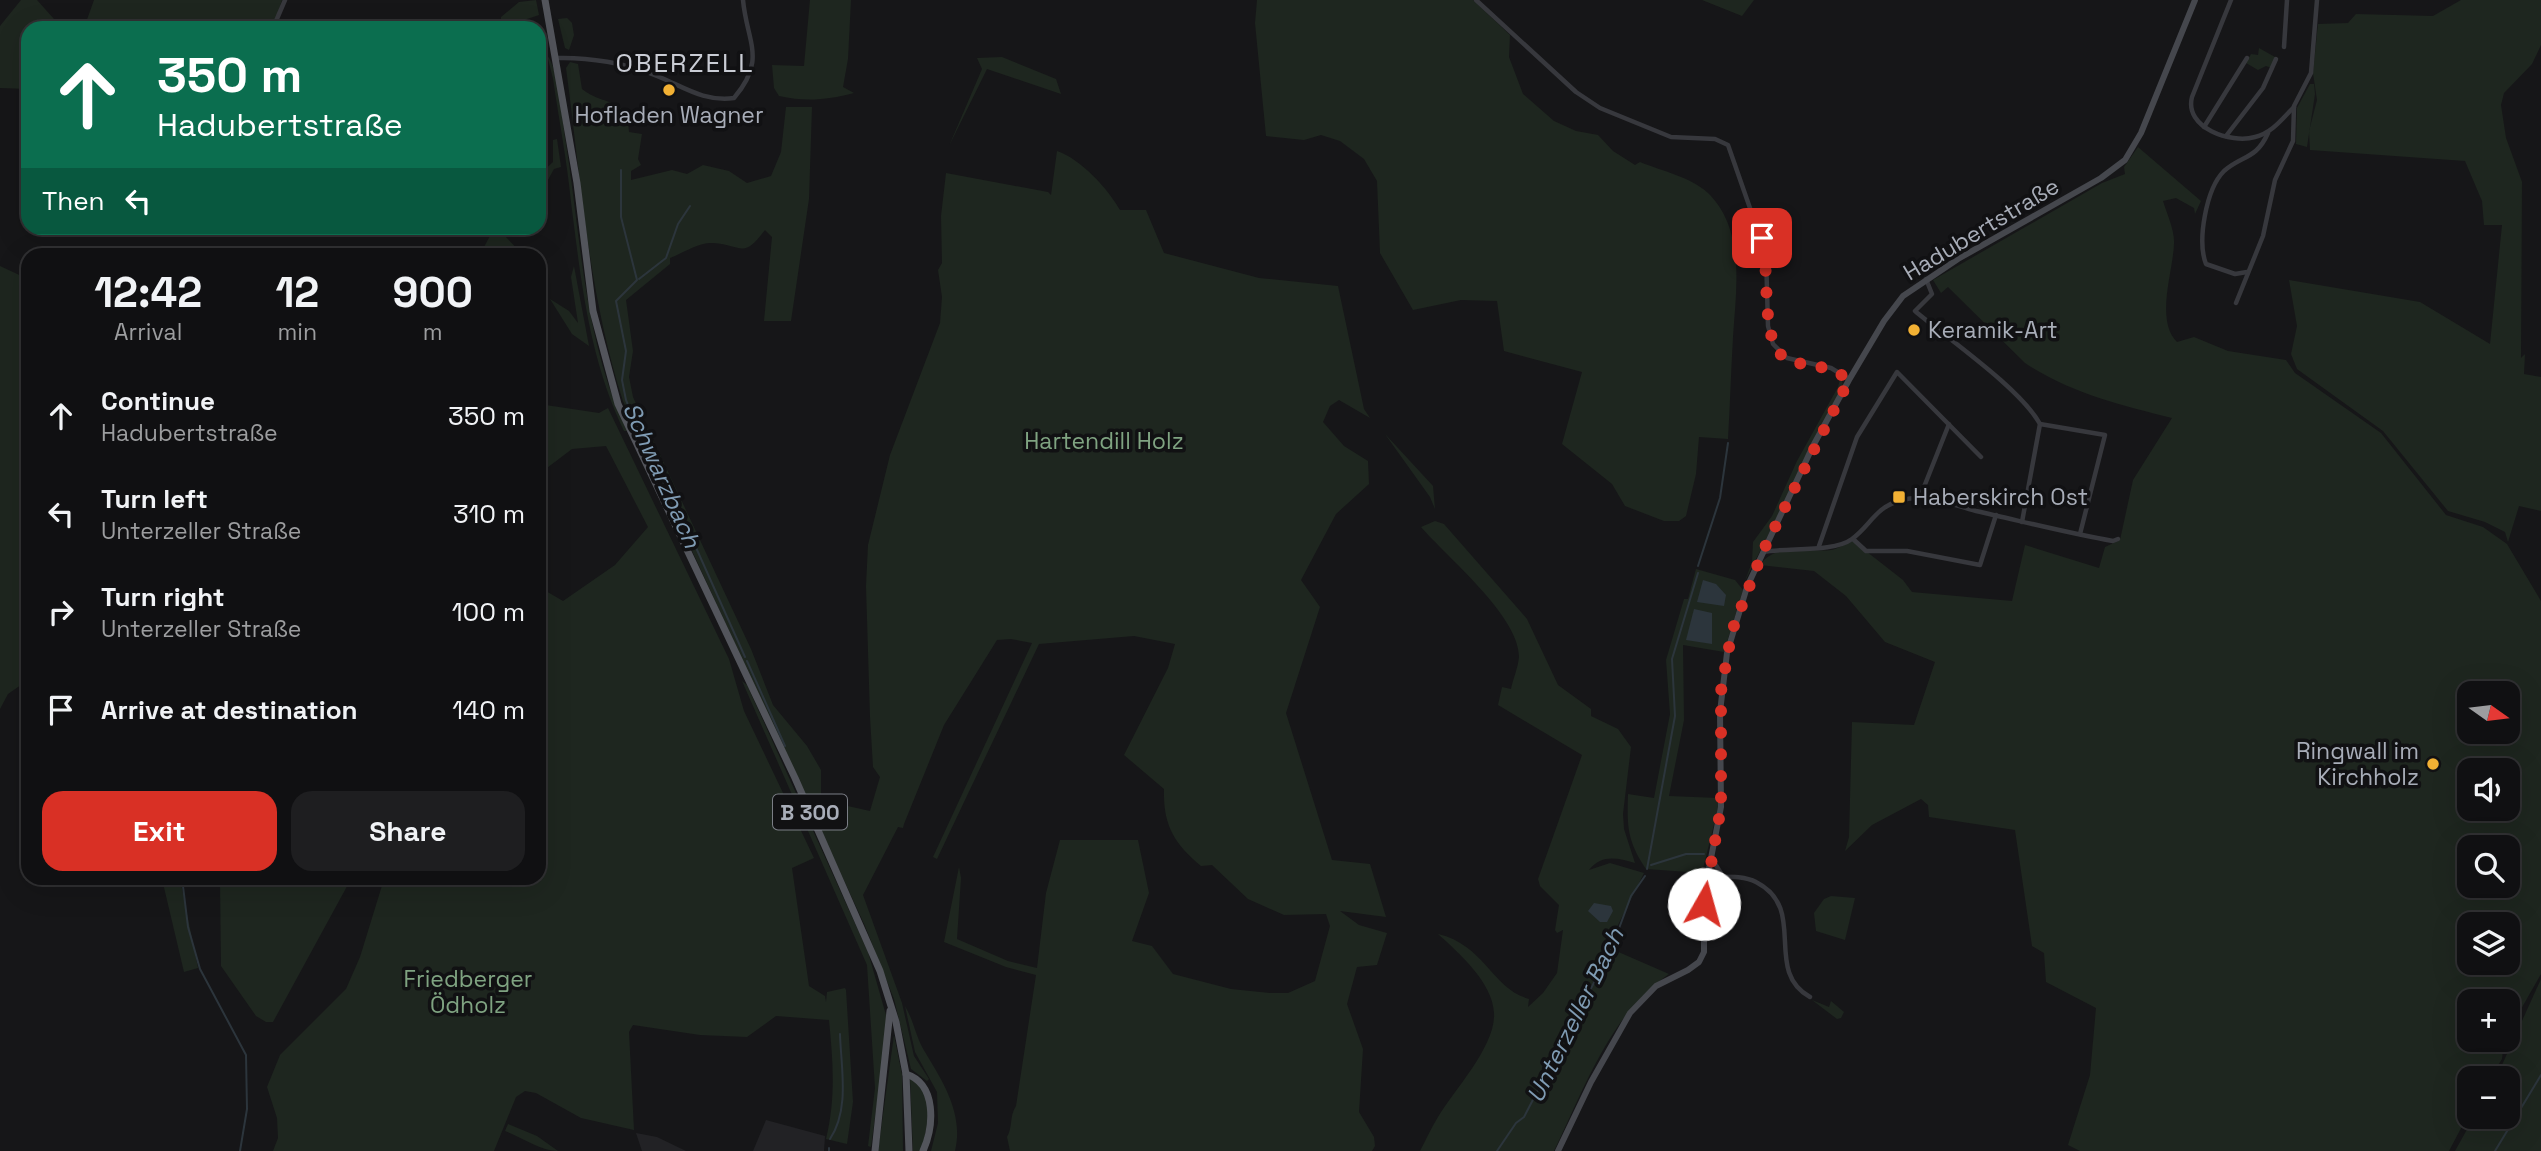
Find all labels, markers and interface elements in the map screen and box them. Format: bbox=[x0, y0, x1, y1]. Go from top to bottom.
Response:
text: 350 m bbox=[157, 44, 302, 106]
district label: OBERZELL bbox=[615, 46, 755, 80]
icon: ahead bbox=[42, 49, 133, 140]
marker: Hofladen Wagner bbox=[661, 82, 677, 98]
place label: Hofladen Wagner bbox=[574, 100, 764, 130]
text: Hadubertstraße bbox=[157, 105, 403, 145]
street label: Hadubertstraße bbox=[1898, 171, 2064, 287]
icon: left bbox=[119, 182, 157, 220]
text: Then bbox=[42, 184, 105, 218]
pin bbox=[1732, 208, 1792, 268]
icon: arrive bbox=[1743, 219, 1781, 257]
text: 12:42 bbox=[94, 266, 202, 319]
text: 12 bbox=[275, 266, 319, 319]
text: 900 bbox=[392, 266, 473, 319]
place label: Keramik-Art bbox=[1928, 315, 2058, 345]
text: Arrival bbox=[114, 317, 182, 347]
text: min bbox=[278, 317, 317, 347]
text: m bbox=[423, 317, 443, 347]
marker: Keramik-Art bbox=[1906, 322, 1922, 338]
text: Continue bbox=[101, 384, 215, 418]
icon: ahead bbox=[42, 397, 80, 435]
water label: Schwarzbach bbox=[616, 397, 708, 554]
text: 350 m bbox=[448, 399, 525, 433]
text: Hadubertstraße bbox=[101, 418, 278, 448]
park label: Hartendill Holz bbox=[1024, 426, 1184, 456]
text: Turn left bbox=[101, 482, 208, 516]
place label: Haberskirch Ost bbox=[1913, 482, 2088, 512]
marker: Haberskirch Ost bbox=[1891, 489, 1907, 505]
icon: left bbox=[42, 495, 80, 533]
text: 310 m bbox=[453, 497, 525, 531]
text: Unterzeller Straße bbox=[101, 516, 301, 546]
text: Turn right bbox=[101, 580, 225, 614]
icon: right bbox=[42, 593, 80, 631]
text: 100 m bbox=[452, 595, 525, 629]
text: Unterzeller Straße bbox=[101, 614, 301, 644]
north arrow bbox=[2457, 681, 2520, 744]
map controls bbox=[2457, 681, 2520, 1129]
icon: arrive bbox=[42, 691, 80, 729]
text: Arrive at destination bbox=[101, 693, 358, 727]
text: 140 m bbox=[452, 693, 525, 727]
place label: Ringwall im Kirchholz bbox=[2296, 736, 2419, 792]
marker: Ringwall im Kirchholz bbox=[2425, 756, 2441, 772]
button: sound bbox=[2457, 758, 2520, 821]
button: Exit bbox=[42, 791, 277, 871]
button: Share bbox=[291, 791, 525, 871]
road number: B 300 bbox=[773, 794, 847, 830]
button: search bbox=[2457, 835, 2520, 898]
position arrow bbox=[1667, 867, 1741, 941]
button: layers bbox=[2457, 912, 2520, 975]
water label: Unterzeller Bach bbox=[1519, 922, 1631, 1107]
park label: Friedberger Ödholz bbox=[404, 964, 532, 1020]
button: + bbox=[2457, 989, 2520, 1052]
button: − bbox=[2457, 1066, 2520, 1129]

